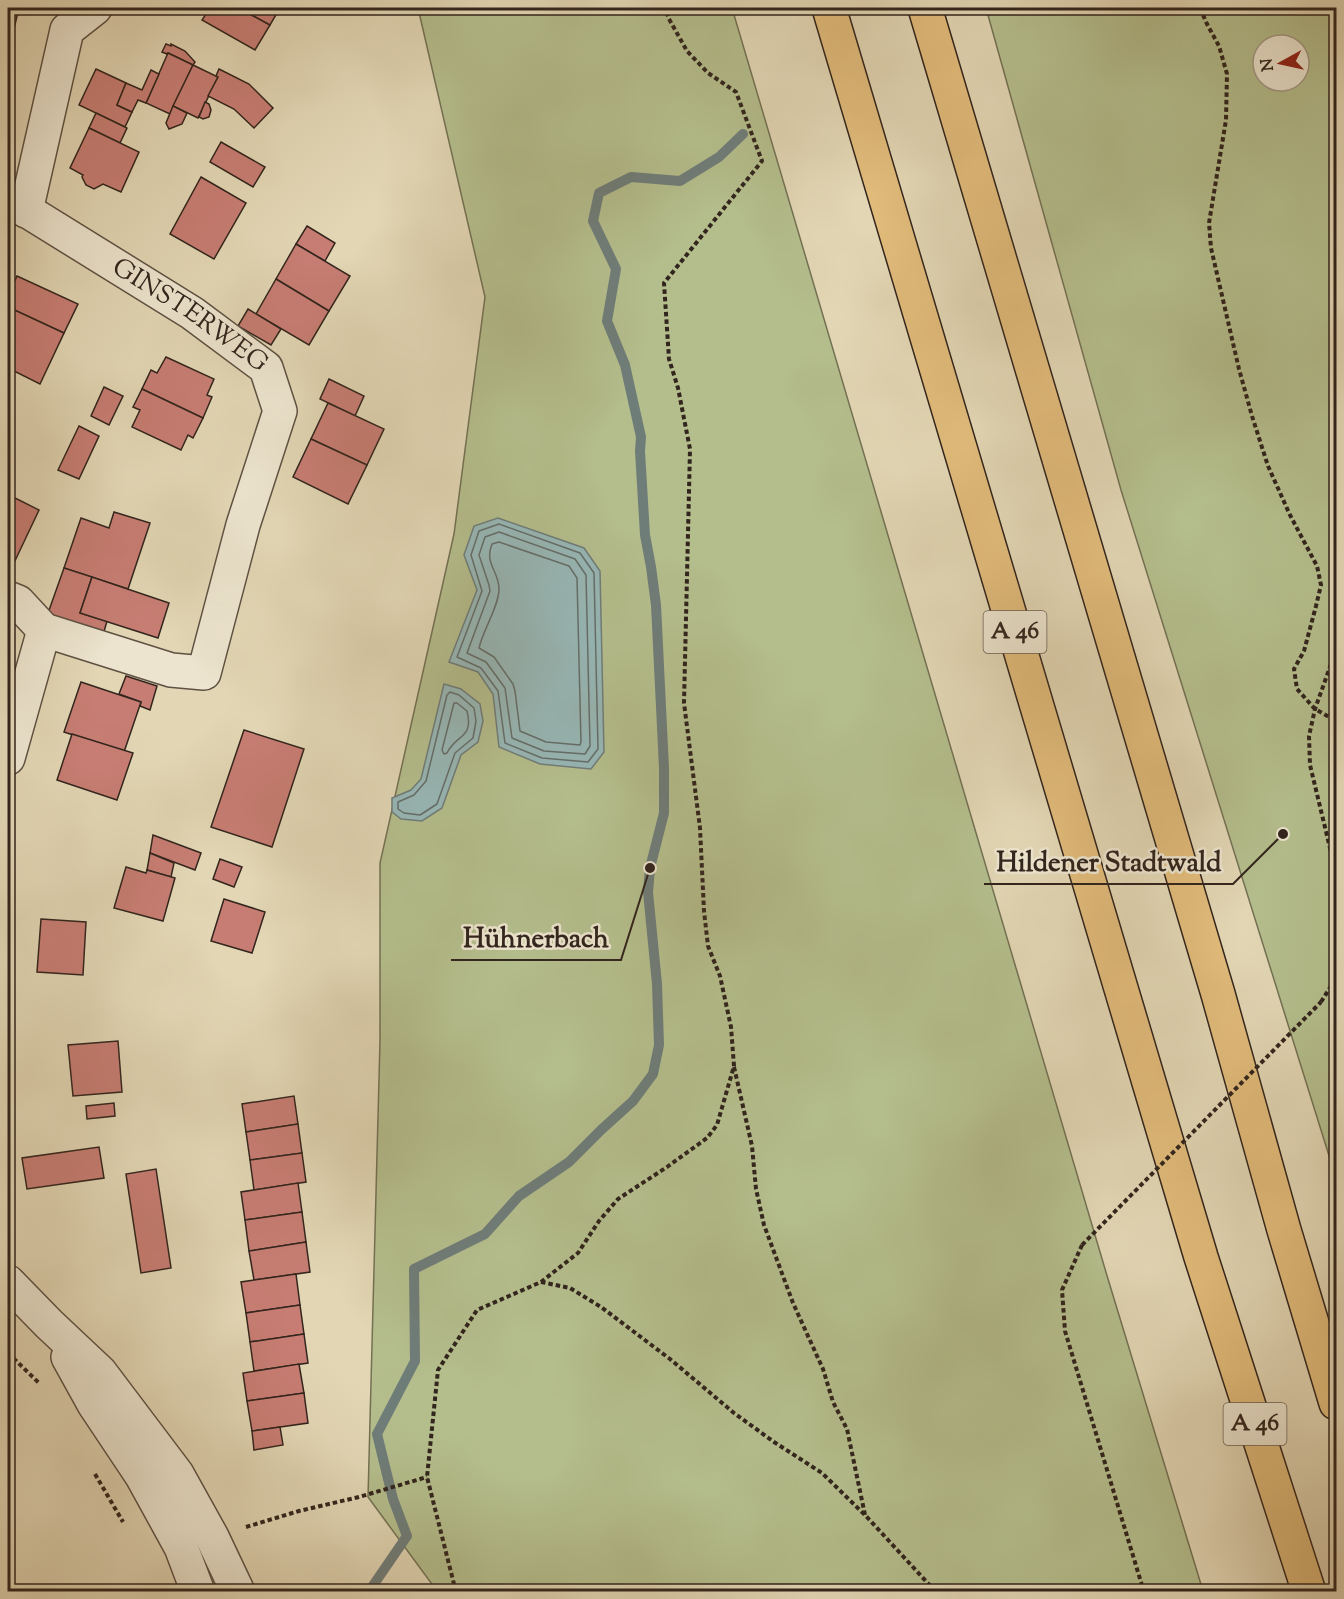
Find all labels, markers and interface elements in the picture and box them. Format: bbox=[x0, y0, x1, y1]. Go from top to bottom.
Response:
north arrow bbox=[1251, 33, 1311, 93]
text: N bbox=[1256, 57, 1281, 73]
street label: GINSTERWEG bbox=[105, 249, 275, 382]
road number: A 46 bbox=[984, 611, 1046, 653]
callout: Hildener Stadtwald bbox=[984, 839, 1233, 884]
text: Hildener Stadtwald bbox=[997, 845, 1222, 884]
callout: Hühnerbach bbox=[451, 915, 621, 960]
text: Hühnerbach bbox=[463, 921, 609, 960]
road number: A 46 bbox=[1224, 1403, 1286, 1445]

